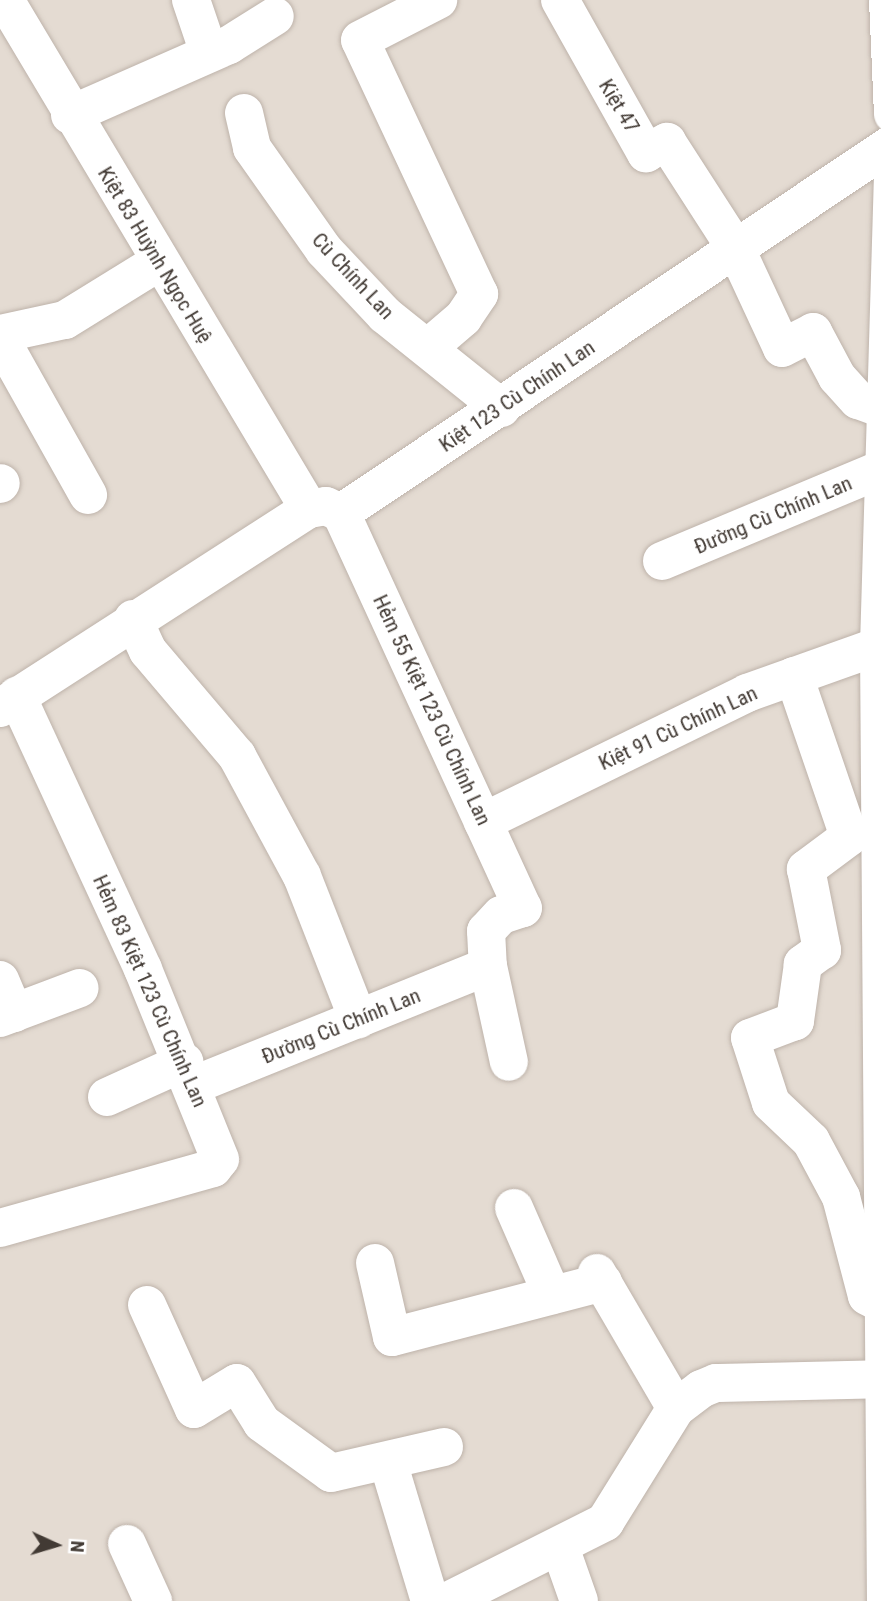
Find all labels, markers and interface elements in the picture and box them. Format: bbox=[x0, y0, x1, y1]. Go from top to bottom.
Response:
street label: Kiệt 47 bbox=[593, 75, 645, 137]
street label: Kiệt 83 Huỳnh Ngọc Huệ bbox=[92, 162, 218, 348]
street label: Cù Chính Lan bbox=[307, 227, 399, 325]
street label: Kiệt 123 Cù Chính Lan bbox=[434, 335, 600, 457]
street label: Đường Cù Chính Lan bbox=[690, 470, 856, 560]
street label: Hẻm 55 Kiệt 123 Cù Chính Lan bbox=[367, 591, 497, 829]
street label: Kiệt 91 Cù Chính Lan bbox=[595, 680, 761, 776]
street label: Hẻm 83 Kiệt 123 Cù Chính Lan bbox=[87, 871, 213, 1111]
street label: Đường Cù Chính Lan bbox=[258, 983, 424, 1069]
north arrow bbox=[21, 1510, 91, 1580]
text: N bbox=[66, 1540, 89, 1553]

